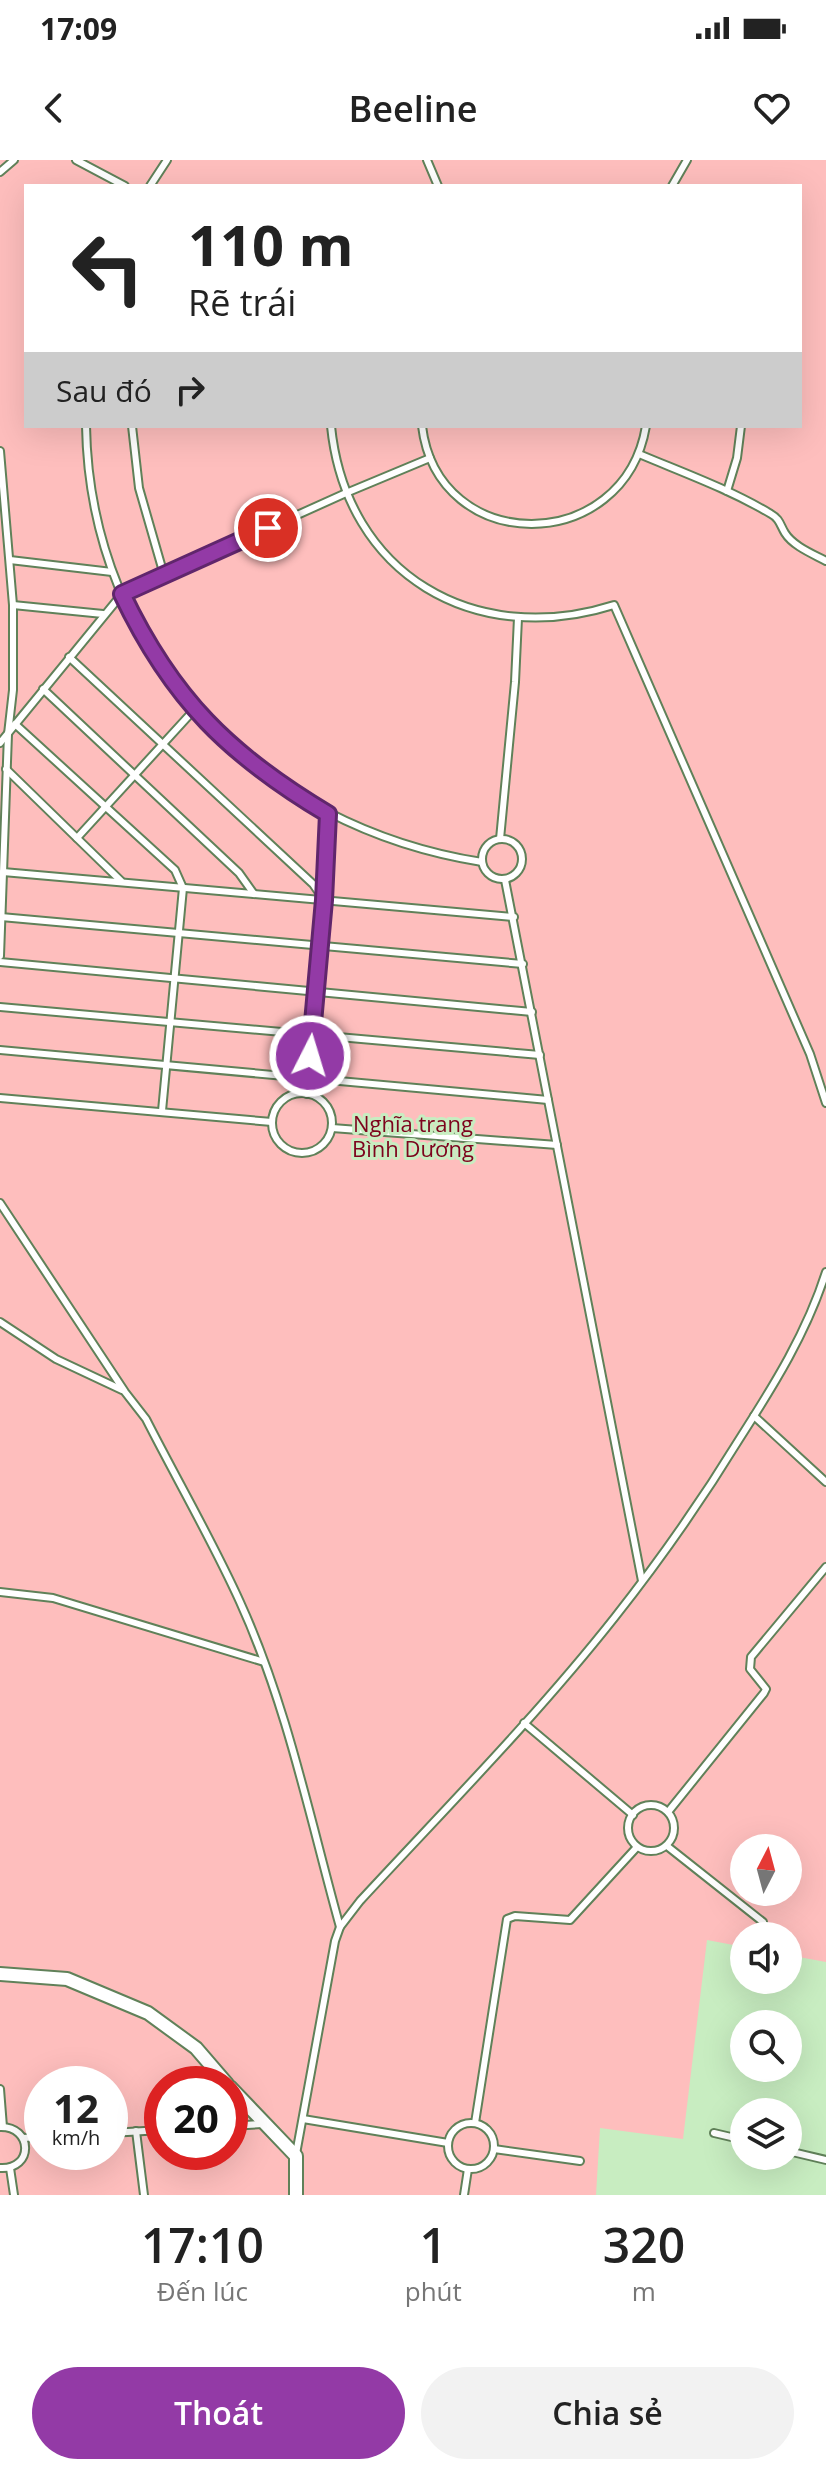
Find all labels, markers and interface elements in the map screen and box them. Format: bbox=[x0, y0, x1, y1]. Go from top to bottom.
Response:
text: 17:09 bbox=[40, 8, 117, 49]
text: Beeline bbox=[349, 84, 477, 133]
icon: back bbox=[32, 86, 76, 130]
icon: heart bbox=[750, 86, 794, 130]
text: 110 m bbox=[188, 206, 354, 282]
icon: left bbox=[56, 216, 160, 320]
text: Rẽ trái bbox=[188, 278, 296, 327]
icon: right bbox=[168, 368, 212, 412]
text: Sau đó bbox=[56, 370, 152, 411]
pin bbox=[234, 494, 302, 562]
icon: arrive bbox=[246, 506, 290, 550]
position arrow bbox=[268, 1014, 352, 1098]
park label: Nghĩa trang Bình Dương bbox=[352, 1108, 474, 1163]
north arrow bbox=[730, 1834, 802, 1906]
map controls bbox=[730, 1834, 802, 2170]
button: sound bbox=[730, 1922, 802, 1994]
button: search bbox=[730, 2010, 802, 2082]
speed limit sign: 20 bbox=[144, 2066, 248, 2170]
text: 12 bbox=[53, 2080, 99, 2135]
button: layers bbox=[730, 2098, 802, 2170]
text: km/h bbox=[52, 2124, 100, 2151]
text: 17:10 bbox=[141, 2212, 264, 2277]
text: 1 bbox=[420, 2212, 447, 2277]
text: 320 bbox=[603, 2212, 685, 2277]
text: Đến lúc bbox=[157, 2273, 248, 2309]
text: phút bbox=[405, 2273, 462, 2309]
text: m bbox=[632, 2273, 656, 2309]
button: Thoát bbox=[32, 2367, 405, 2459]
button: Chia sẻ bbox=[421, 2367, 794, 2459]

